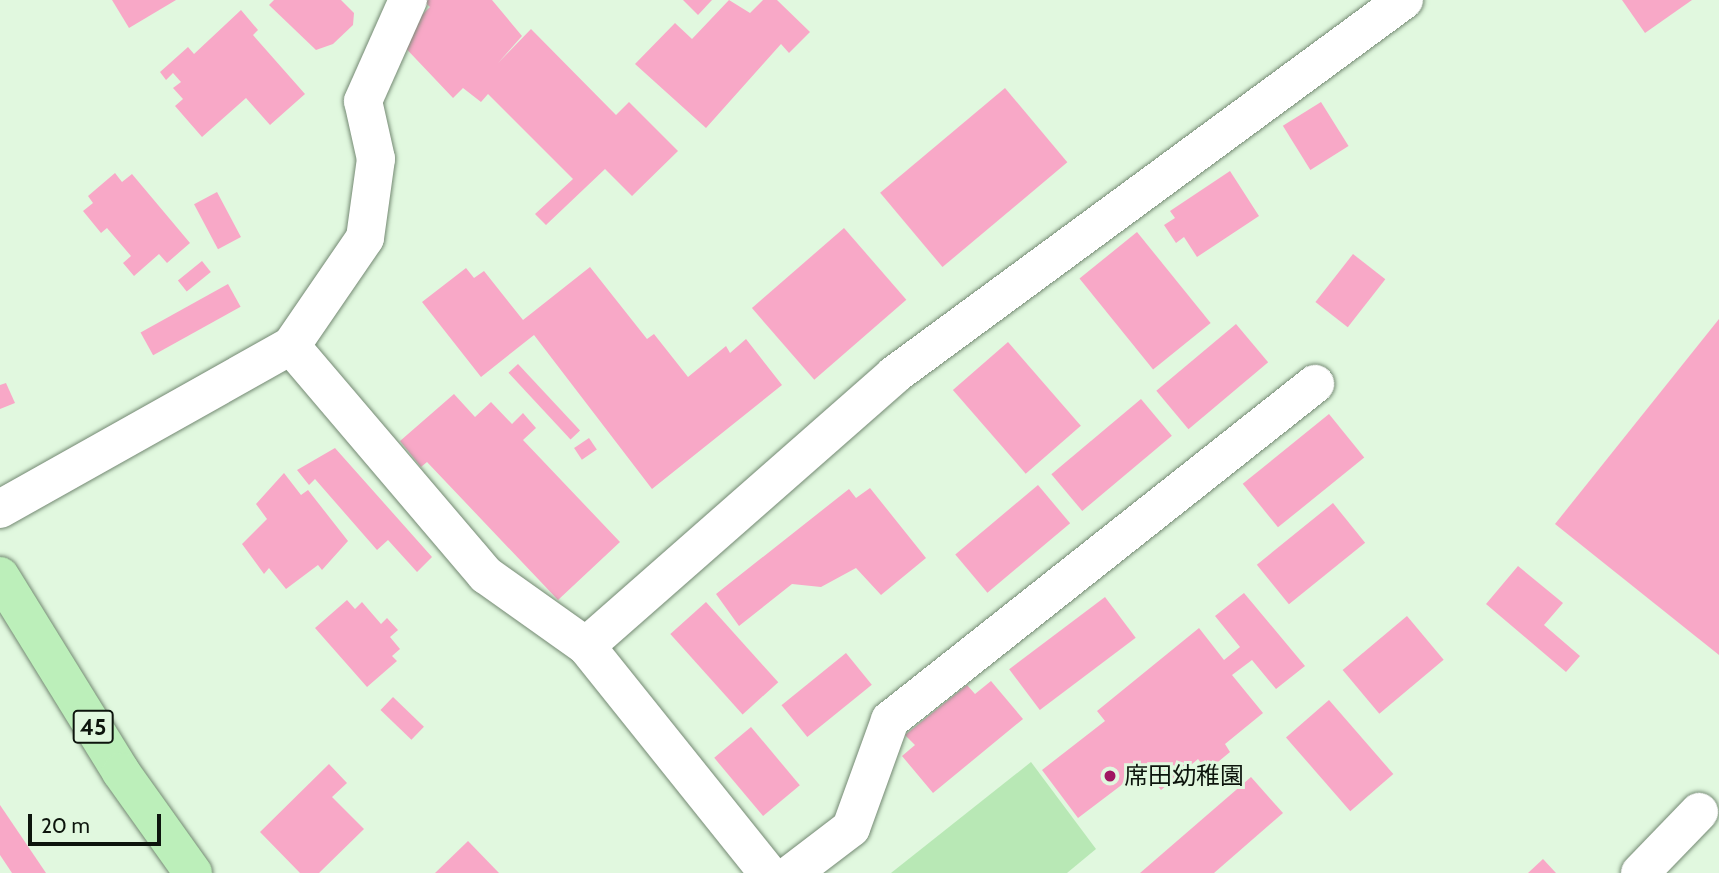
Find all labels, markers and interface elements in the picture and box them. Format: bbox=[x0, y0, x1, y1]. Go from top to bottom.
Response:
road number: 45 bbox=[72, 708, 114, 747]
place label: 席田幼稚園 bbox=[1124, 762, 1244, 790]
marker: 席田幼稚園 bbox=[1102, 768, 1118, 784]
scale bar bbox=[32, 800, 164, 844]
text: 20 m bbox=[41, 813, 90, 838]

